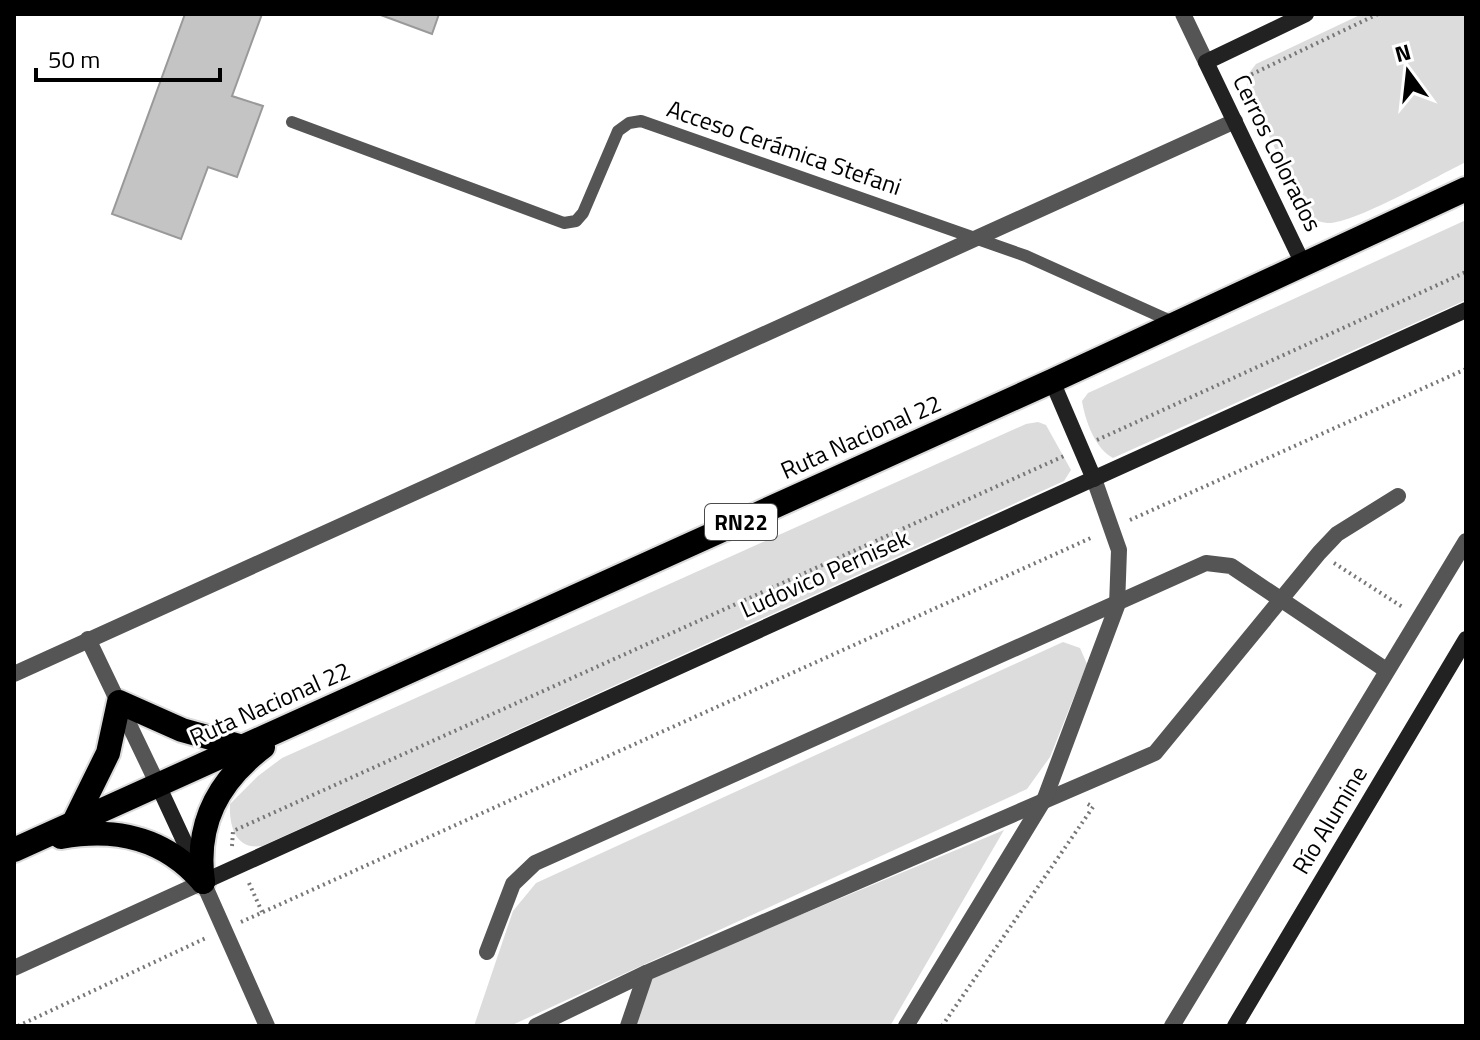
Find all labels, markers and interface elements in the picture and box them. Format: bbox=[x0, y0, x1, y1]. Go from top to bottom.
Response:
scale bar bbox=[36, 32, 220, 82]
north arrow bbox=[1368, 32, 1448, 112]
text: N bbox=[1391, 34, 1415, 71]
text: 50 m bbox=[48, 41, 100, 77]
street label: Cerros Colorados bbox=[1224, 68, 1332, 237]
street label: Acceso Cerámica Stefani bbox=[662, 90, 906, 204]
street label: Ruta Nacional 22 bbox=[775, 385, 947, 488]
road number: RN22 bbox=[705, 504, 777, 540]
street label: Ludovico Pernisek bbox=[734, 519, 915, 627]
street label: Ruta Nacional 22 bbox=[184, 652, 356, 755]
street label: Río Alumine bbox=[1283, 758, 1376, 881]

